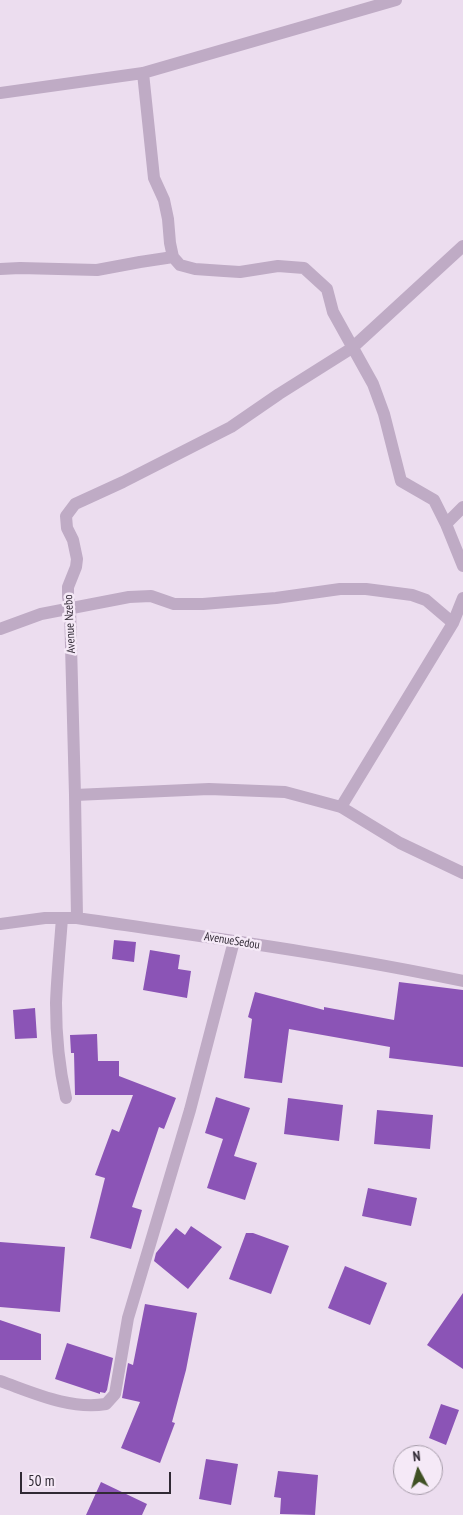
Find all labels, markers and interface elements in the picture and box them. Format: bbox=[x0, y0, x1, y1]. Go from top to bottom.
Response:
street label: Avenue Nzebo bbox=[61, 594, 79, 654]
street label: AvenueSedou bbox=[203, 930, 261, 952]
north arrow bbox=[393, 1445, 443, 1495]
text: N bbox=[412, 1447, 421, 1465]
scale bar bbox=[22, 1462, 174, 1494]
text: 50 m bbox=[28, 1471, 54, 1490]

